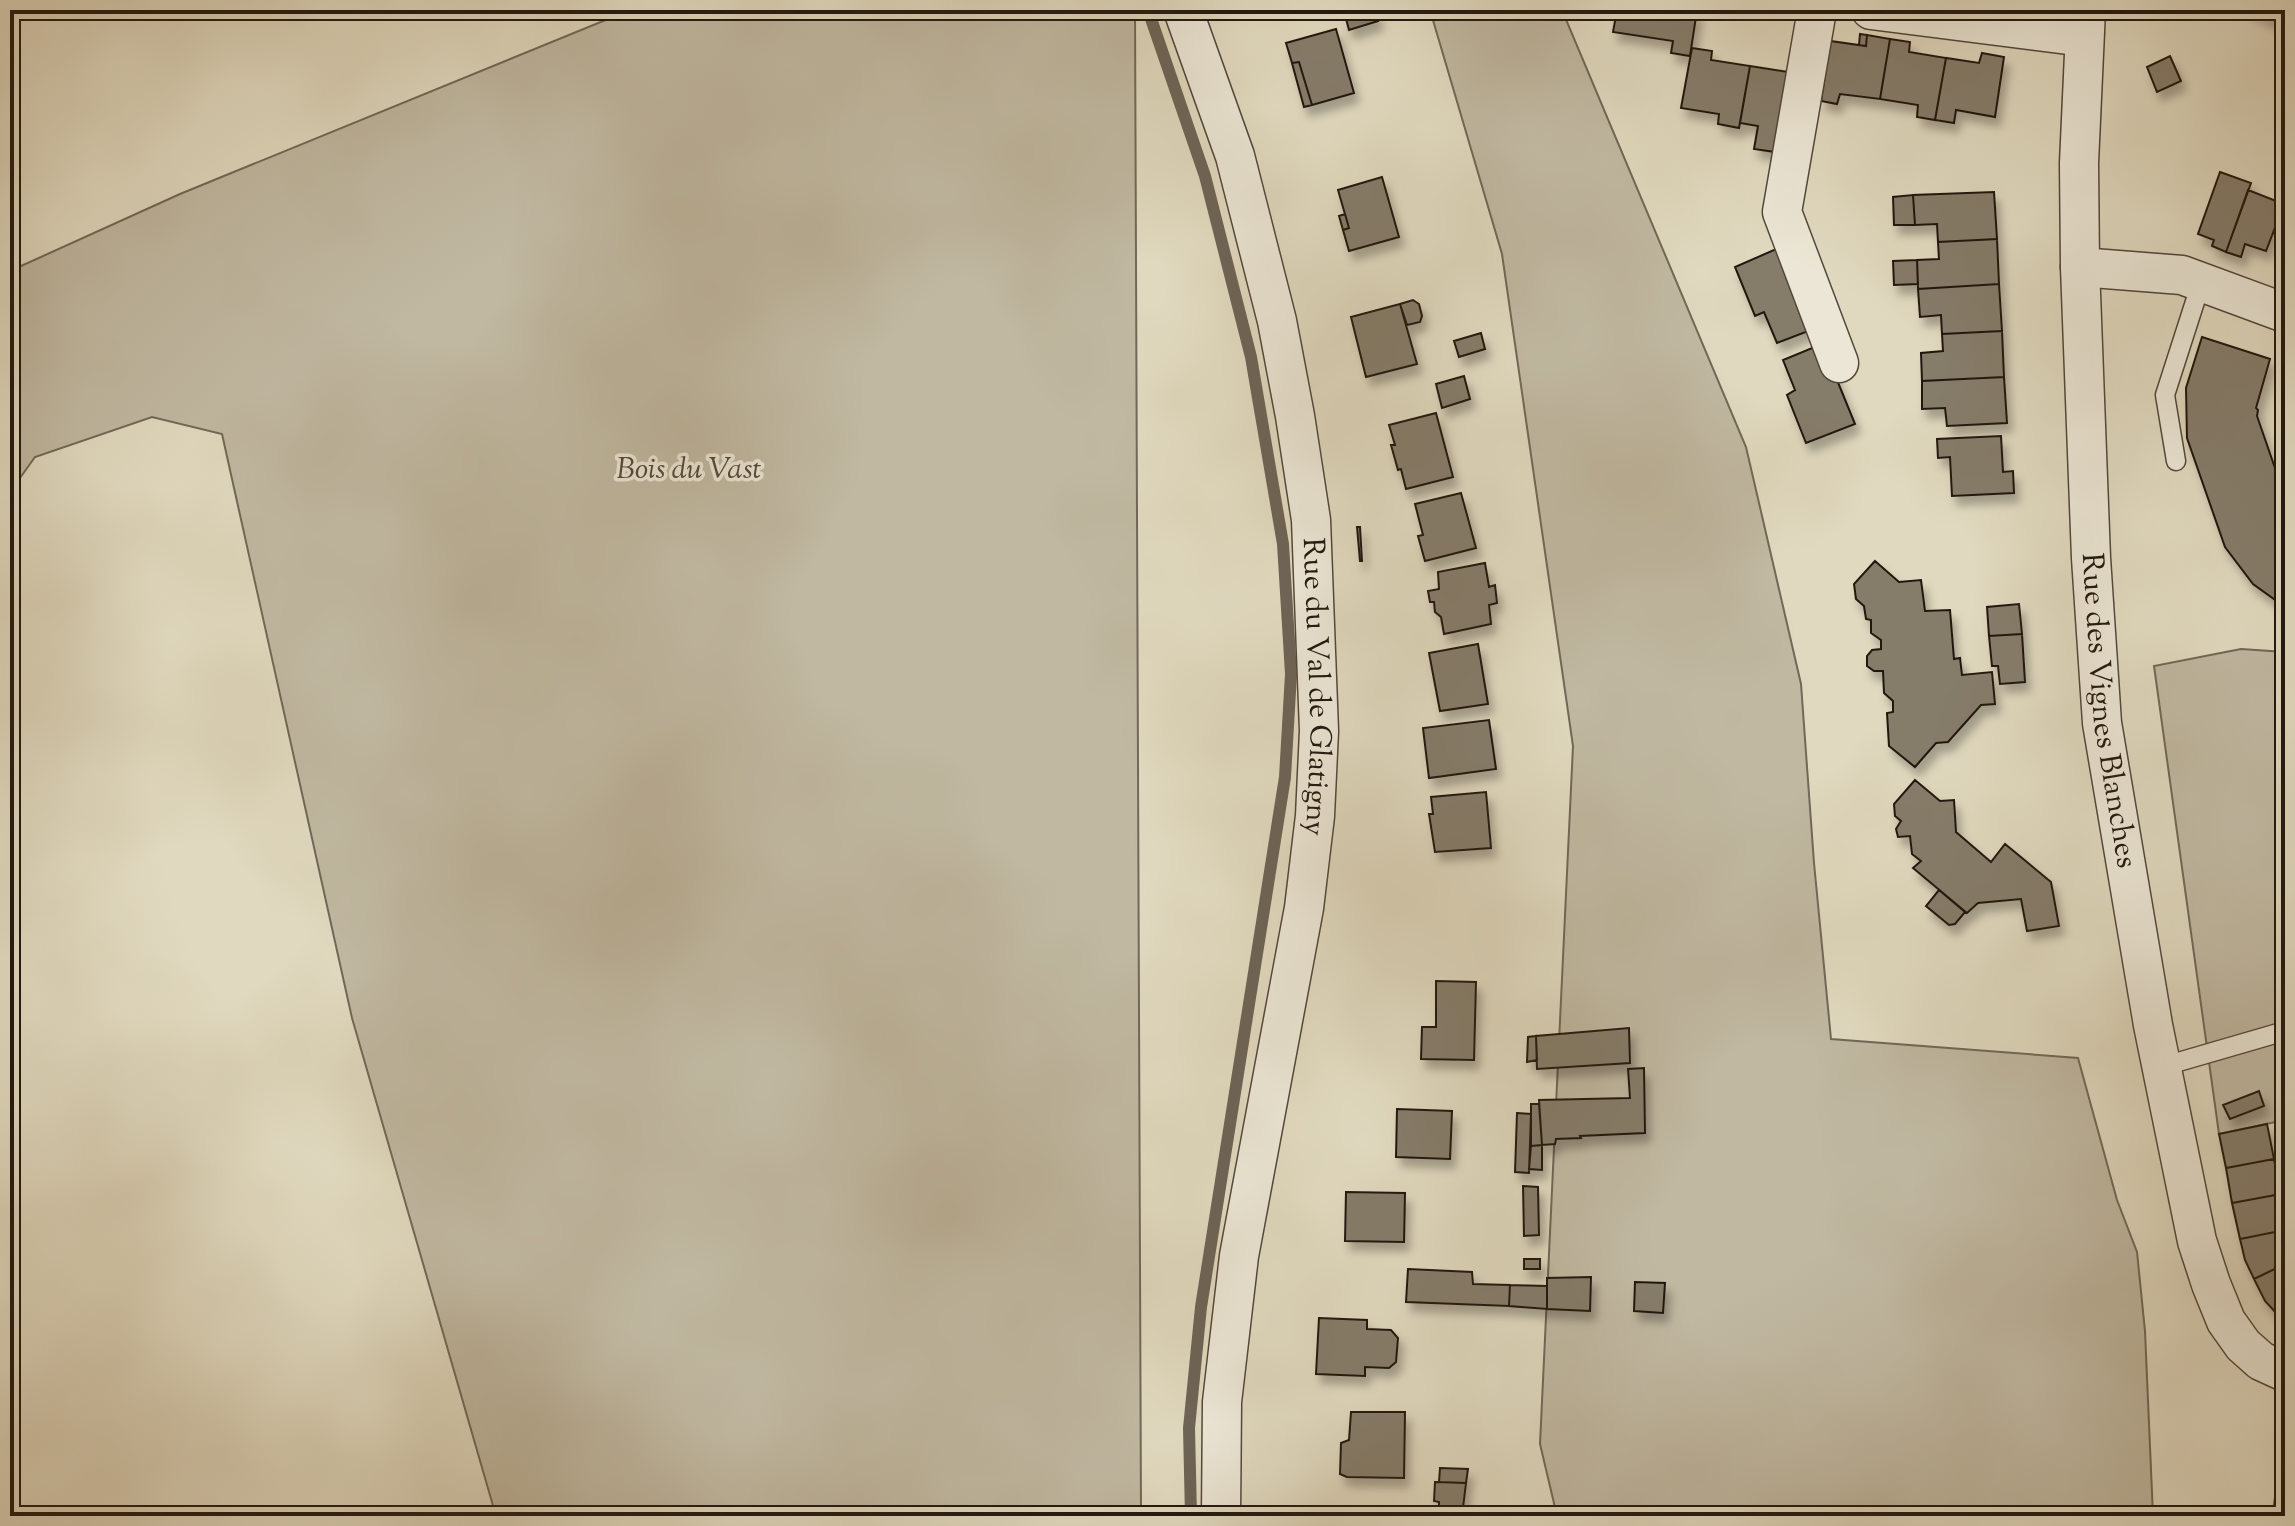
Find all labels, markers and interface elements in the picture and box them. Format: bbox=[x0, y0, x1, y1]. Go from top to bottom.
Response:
park label: Bois du Vast bbox=[616, 449, 762, 492]
street label: Rue du Val de Glatigny bbox=[1290, 537, 1341, 838]
street label: Rue des Vignes Blanches bbox=[2069, 552, 2148, 871]

